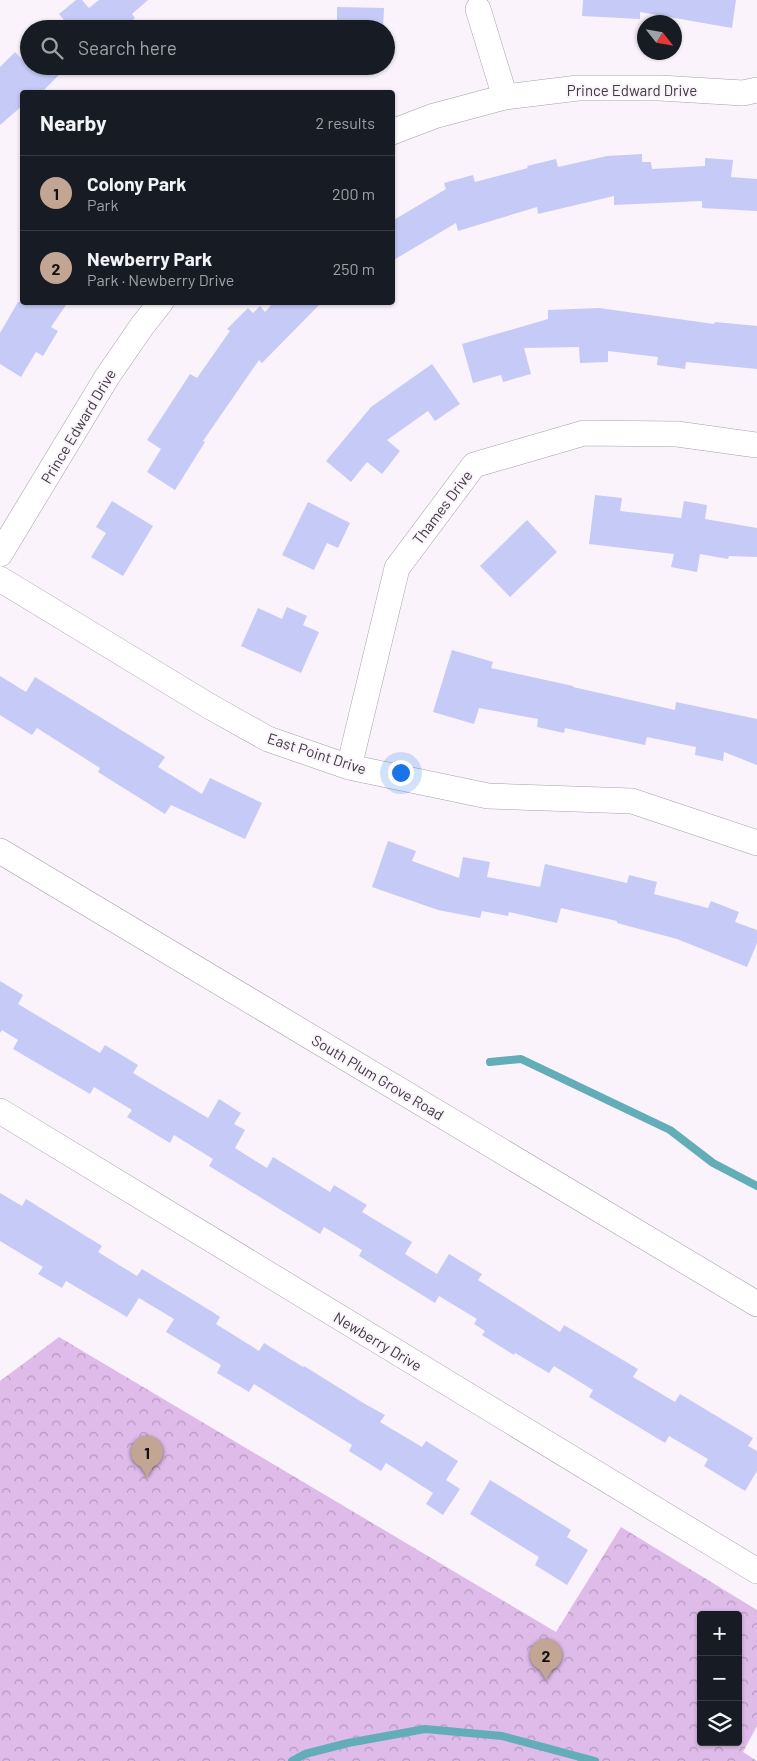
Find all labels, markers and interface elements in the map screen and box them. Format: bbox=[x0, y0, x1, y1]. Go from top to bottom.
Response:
north arrow bbox=[637, 15, 682, 60]
search box bbox=[20, 20, 395, 75]
icon: search bbox=[38, 34, 66, 62]
text: Search here bbox=[78, 36, 177, 59]
street label: Prince Edward Drive bbox=[567, 81, 697, 99]
text: Nearby bbox=[40, 110, 106, 135]
text: 2 results bbox=[316, 113, 375, 132]
text: Colony Park bbox=[87, 172, 186, 195]
text: 1 bbox=[53, 184, 59, 203]
text: 200 m bbox=[332, 184, 375, 203]
text: Park bbox=[87, 195, 118, 214]
text: Newberry Park bbox=[87, 247, 212, 270]
text: 2 bbox=[52, 259, 60, 278]
text: 250 m bbox=[333, 259, 375, 278]
text: Park · Newberry Drive bbox=[87, 270, 234, 289]
street label: Prince Edward Drive bbox=[37, 365, 119, 487]
street label: Thames Drive bbox=[408, 466, 476, 548]
street label: East Point Drive bbox=[265, 729, 369, 777]
your location bbox=[388, 760, 414, 786]
street label: South Plum Grove Road bbox=[309, 1030, 447, 1124]
street label: Newberry Drive bbox=[331, 1308, 425, 1374]
pin: 1 bbox=[131, 1436, 163, 1477]
map controls bbox=[697, 1611, 742, 1746]
button: + bbox=[697, 1611, 742, 1656]
pin: 2 bbox=[530, 1639, 562, 1680]
button: − bbox=[697, 1656, 742, 1701]
button: layers bbox=[697, 1701, 742, 1746]

